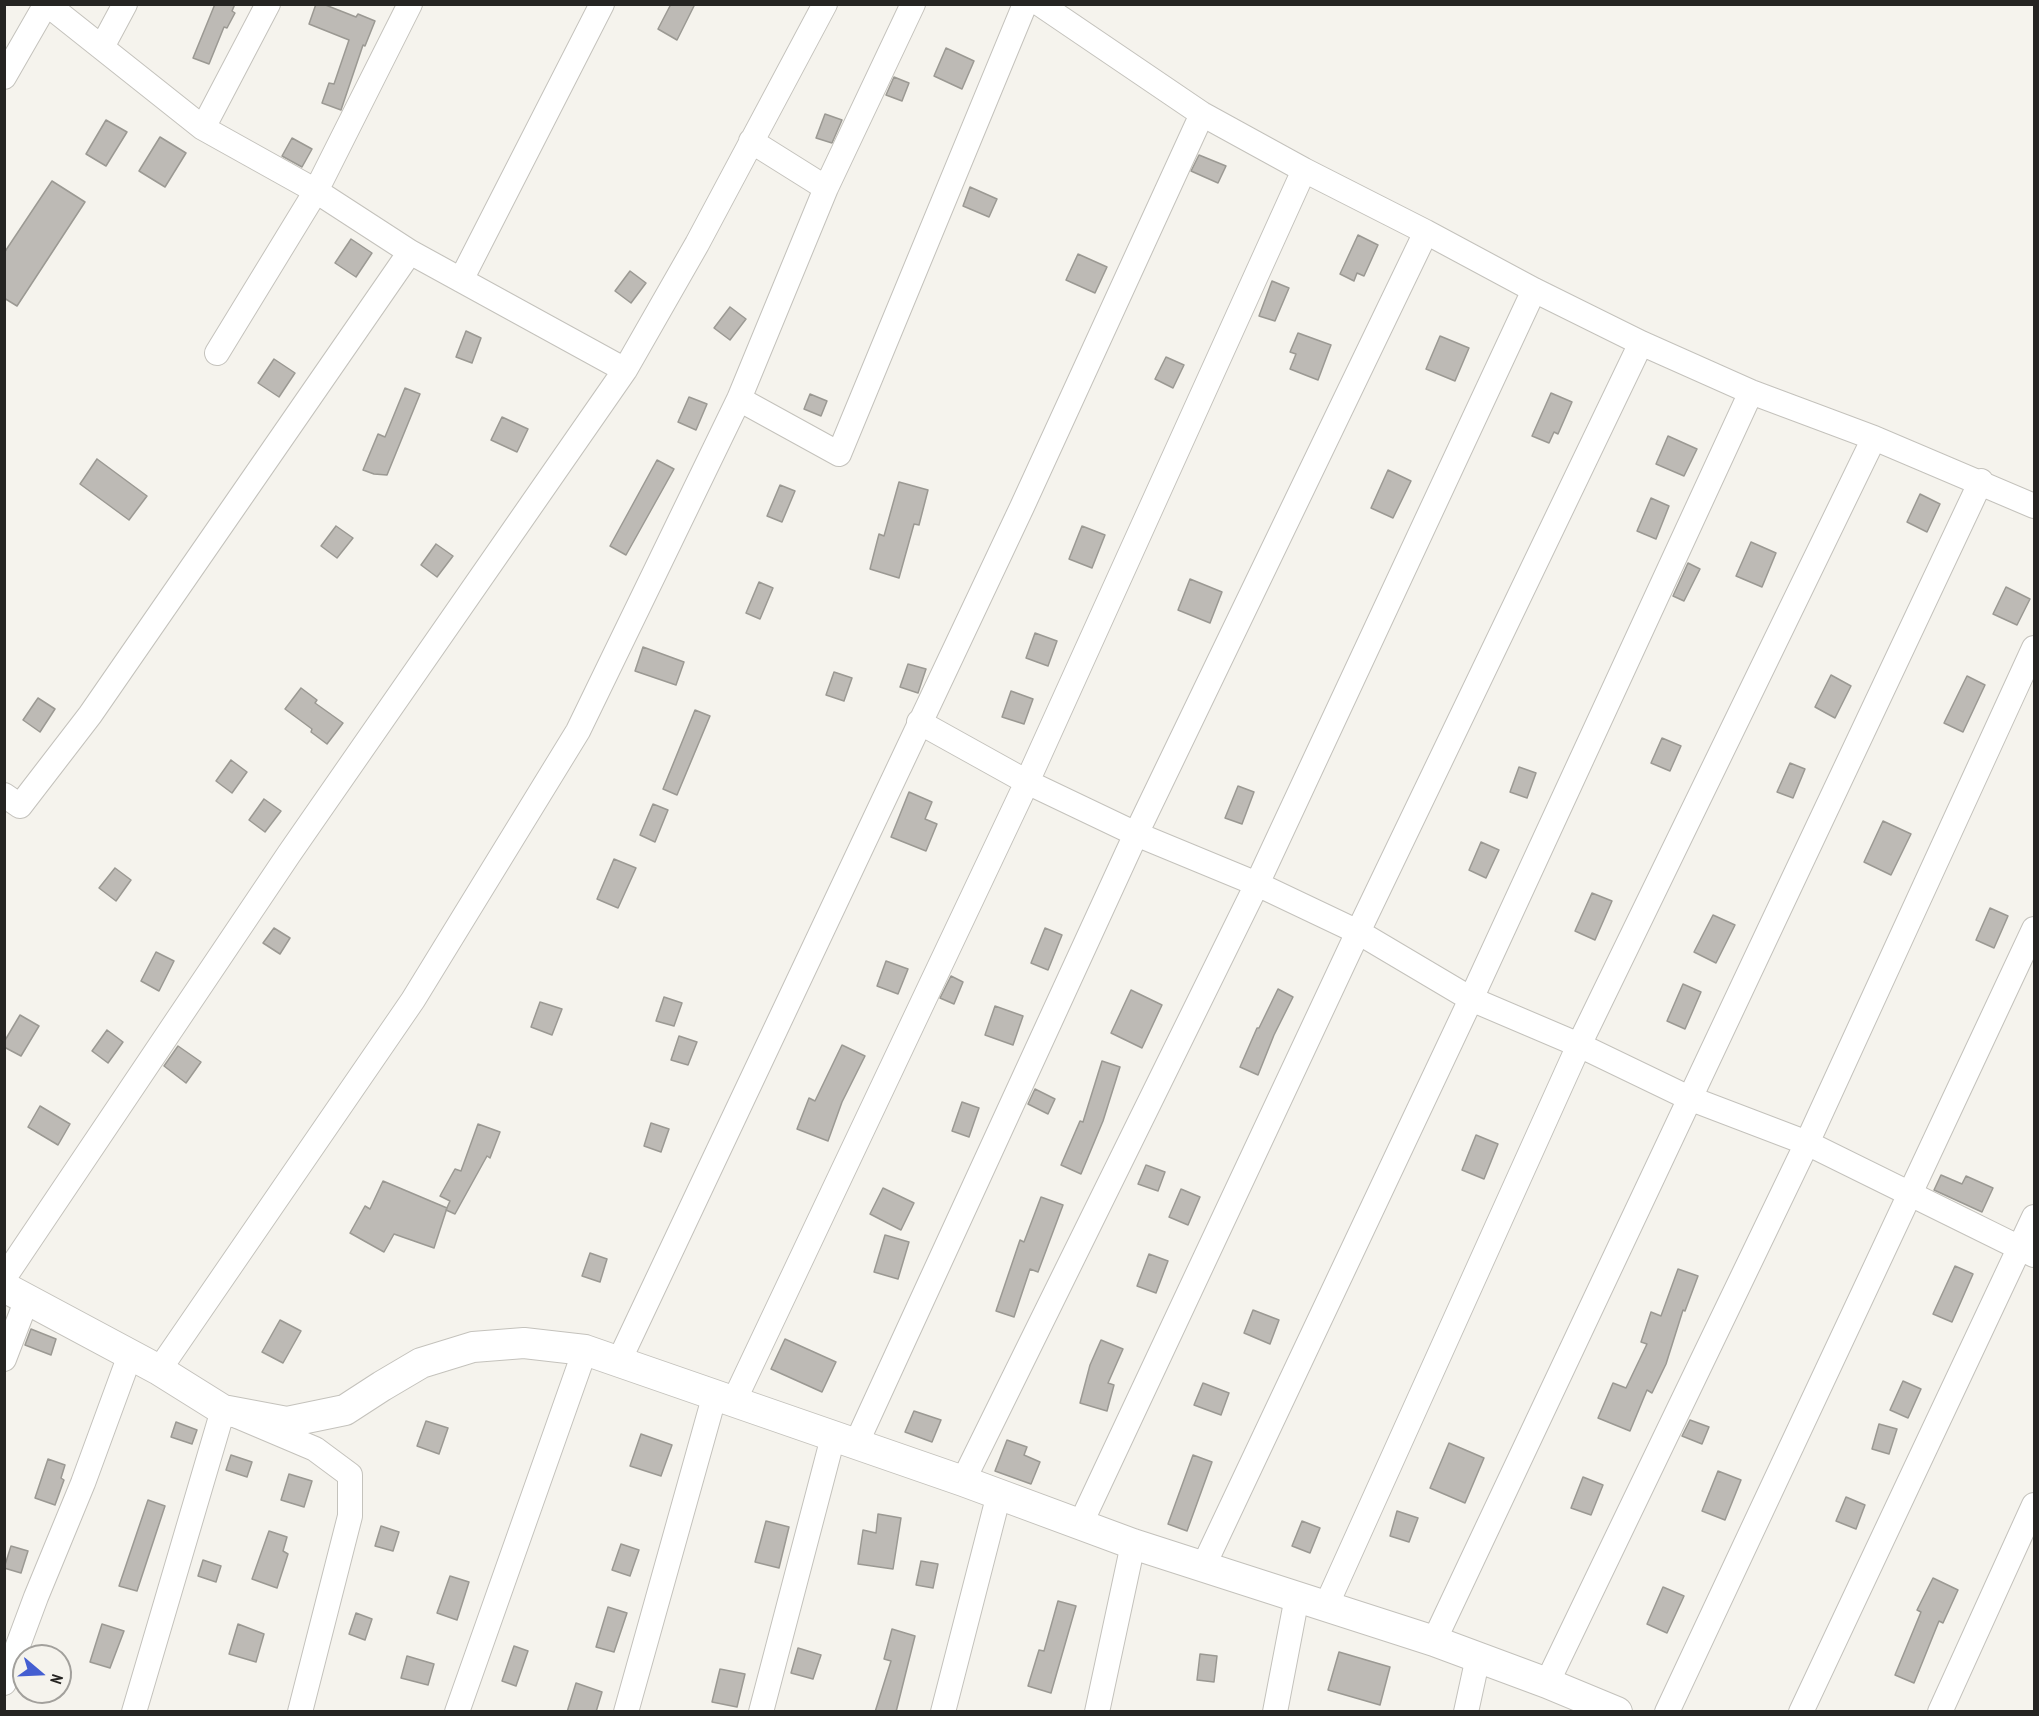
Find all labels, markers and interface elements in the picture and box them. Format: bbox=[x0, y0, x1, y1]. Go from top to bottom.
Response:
north arrow bbox=[12, 1644, 72, 1704]
text: N bbox=[46, 1672, 68, 1687]

